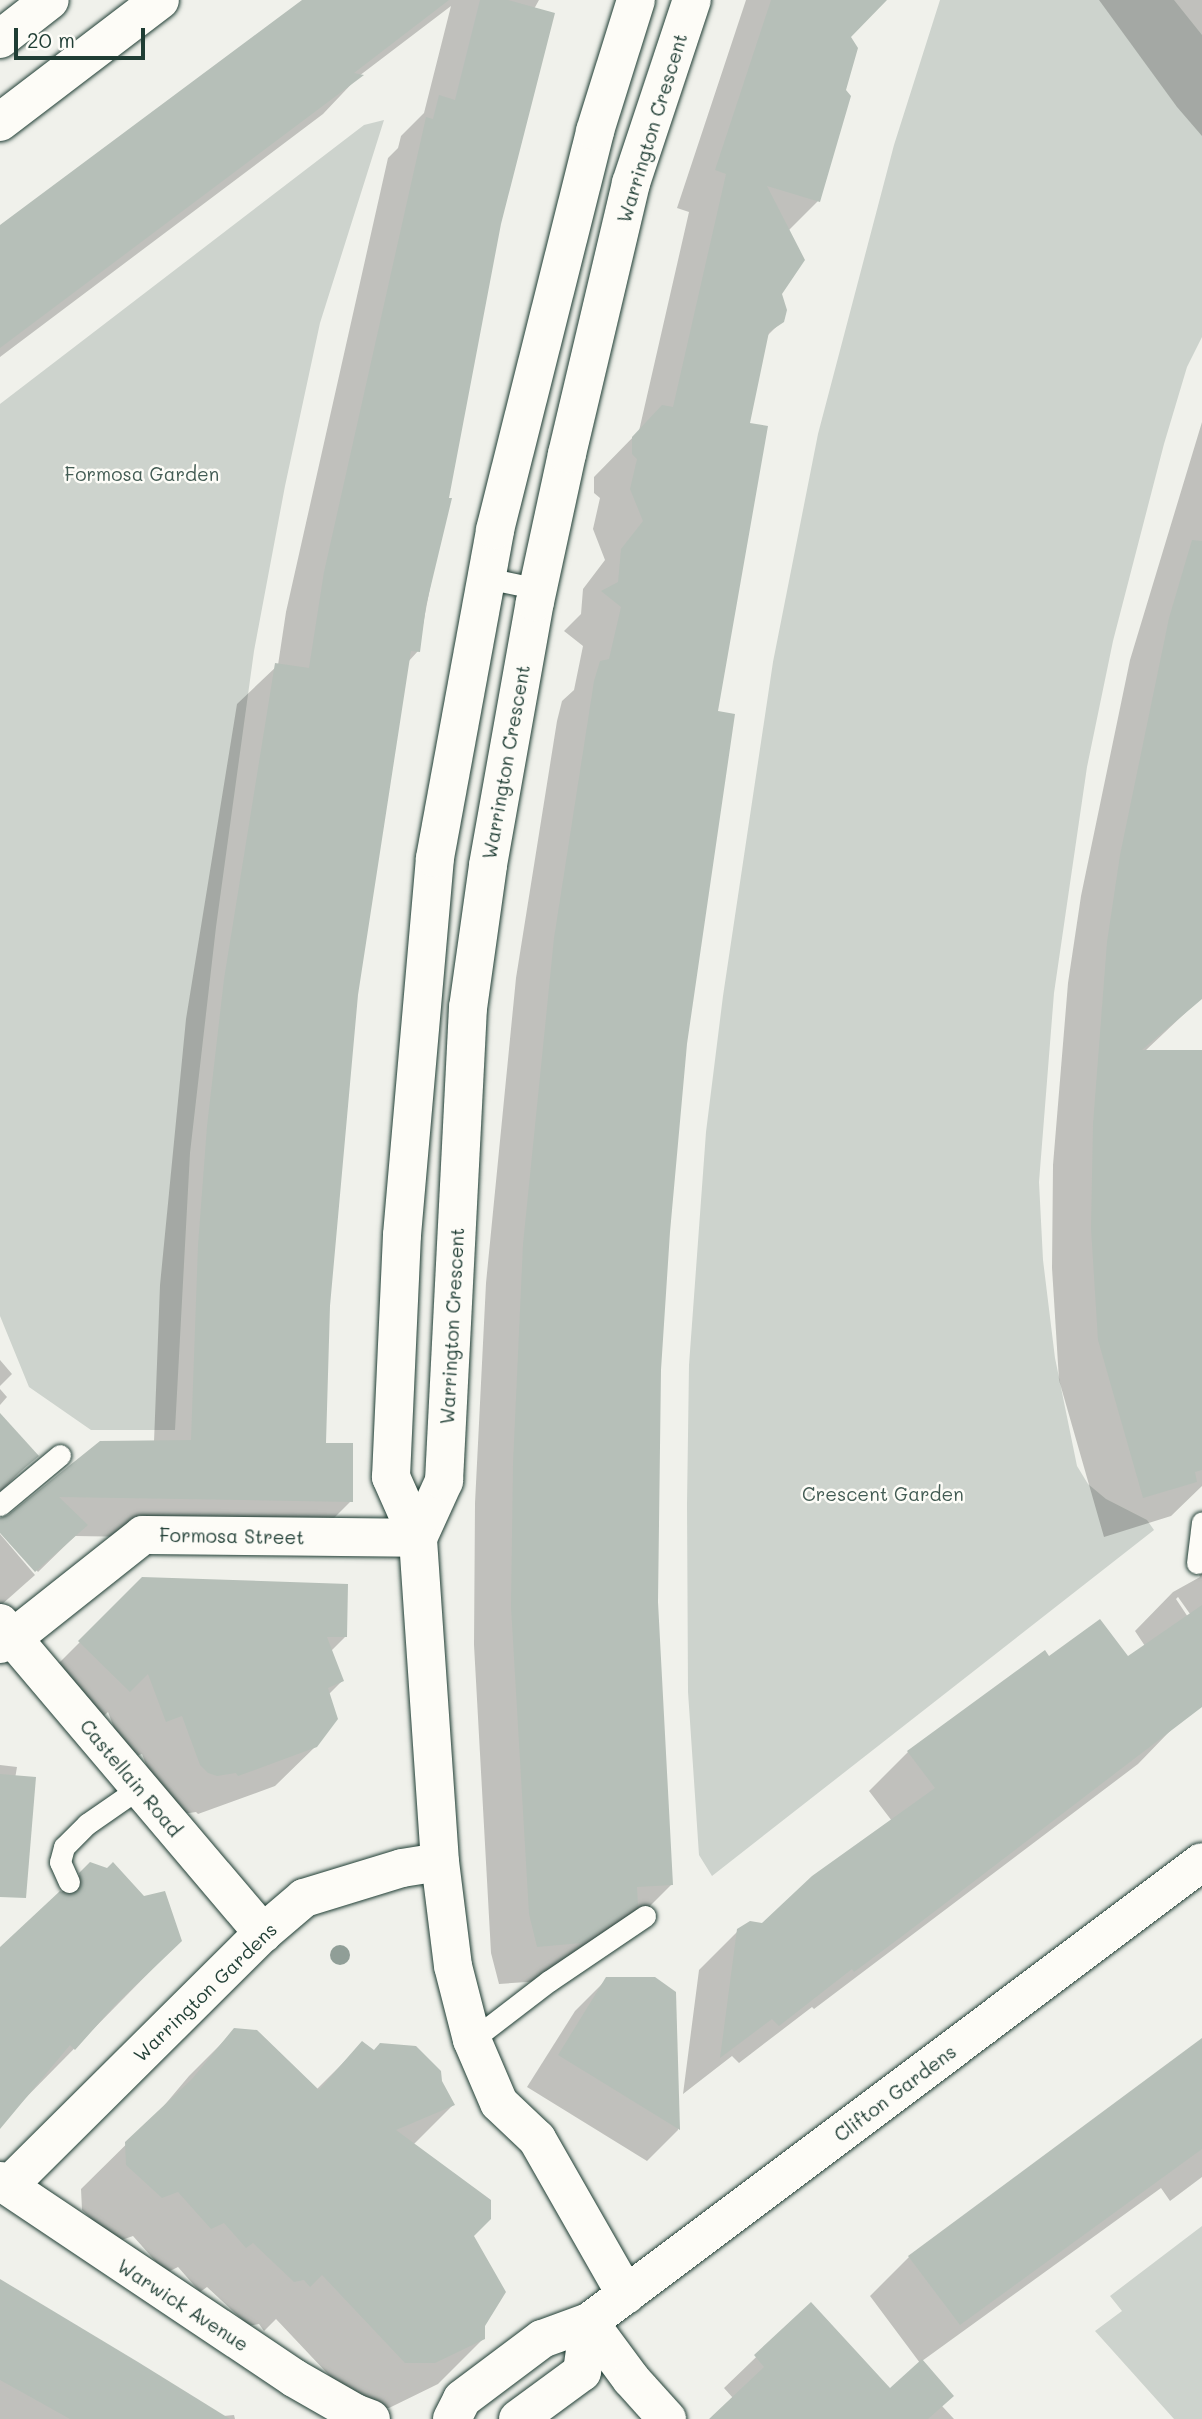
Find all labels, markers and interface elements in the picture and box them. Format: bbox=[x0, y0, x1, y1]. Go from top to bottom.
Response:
scale bar bbox=[18, 14, 149, 58]
text: 20 m bbox=[27, 26, 75, 53]
street label: Warrington Crescent bbox=[612, 30, 692, 226]
park label: Formosa Garden bbox=[65, 463, 219, 485]
street label: Warrington Crescent bbox=[478, 663, 534, 861]
street label: Warrington Crescent bbox=[435, 1227, 469, 1425]
park label: Crescent Garden bbox=[802, 1483, 964, 1505]
street label: Formosa Street bbox=[159, 1523, 305, 1549]
street label: Castellain Road bbox=[75, 1715, 187, 1841]
street label: Warrington Gardens bbox=[129, 1918, 281, 2066]
street label: Clifton Gardens bbox=[830, 2040, 960, 2146]
street label: Warwick Avenue bbox=[113, 2254, 253, 2356]

